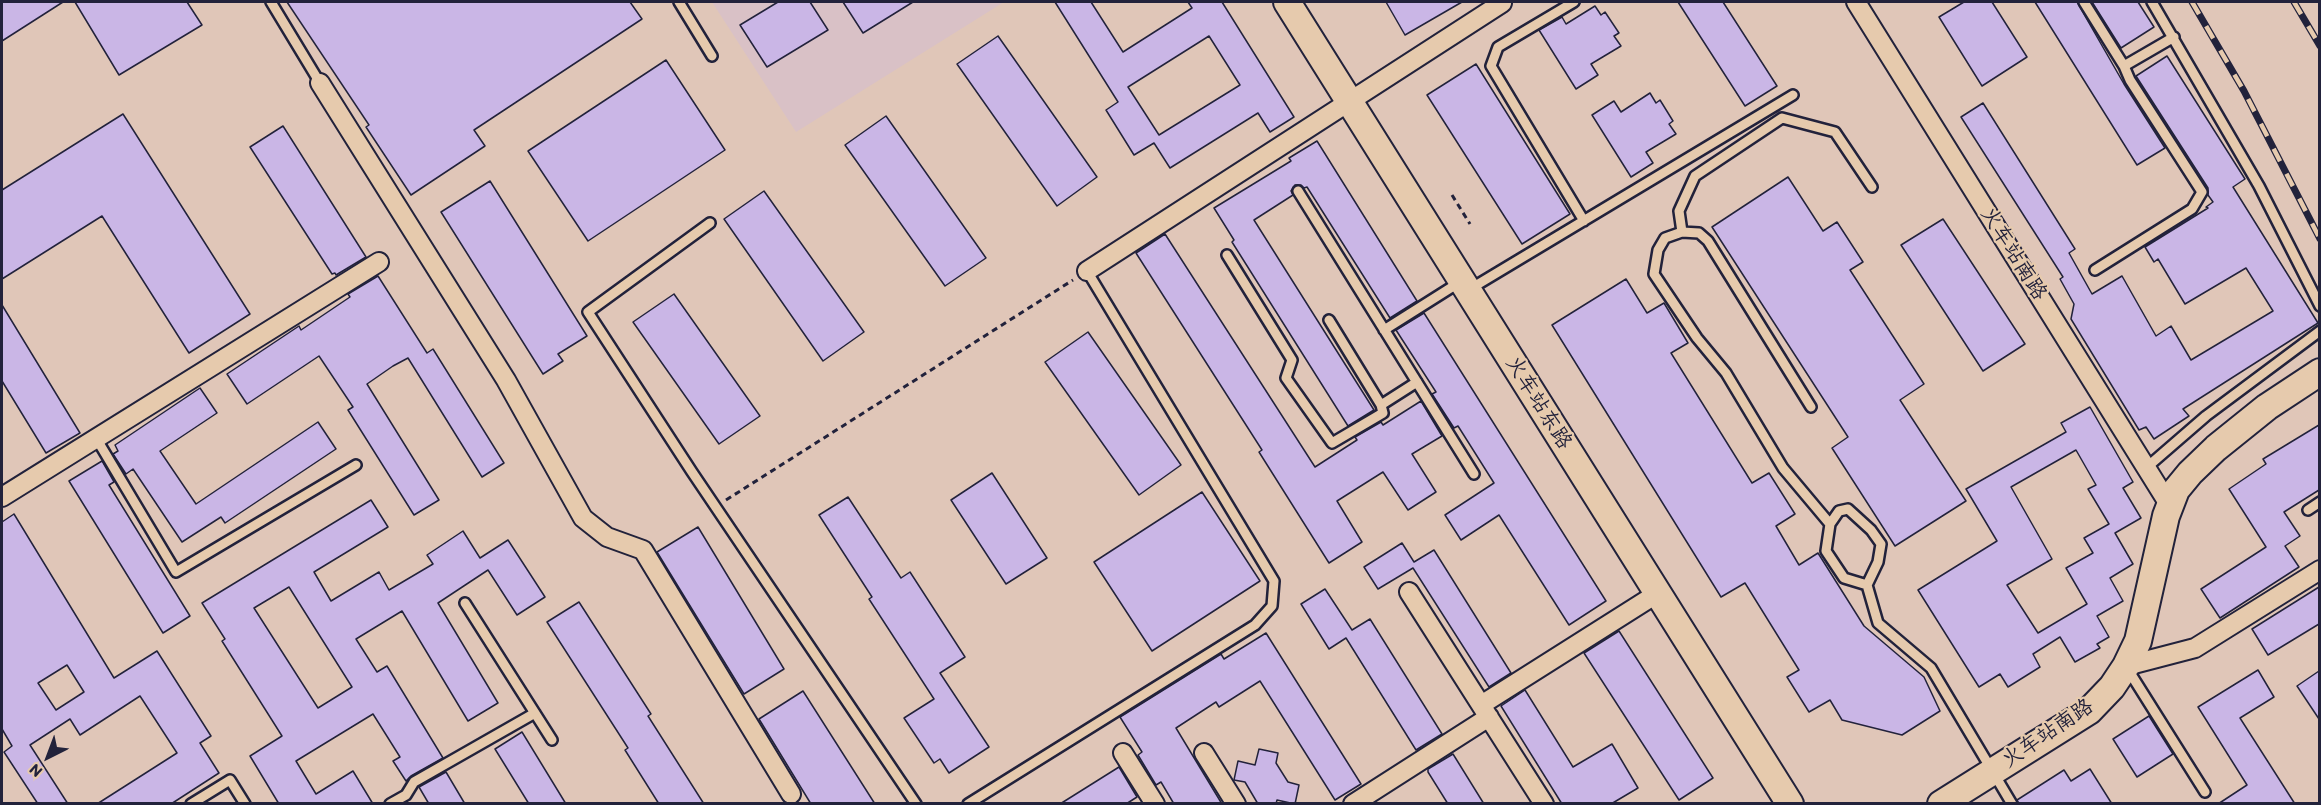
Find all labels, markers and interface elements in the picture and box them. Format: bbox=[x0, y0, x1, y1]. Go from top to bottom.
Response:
street label: 火车站南路 bbox=[1974, 203, 2052, 305]
street label: 火车站东路 bbox=[1499, 352, 1577, 454]
street label: 火车站南路 bbox=[1997, 694, 2099, 774]
north arrow bbox=[18, 727, 78, 787]
text: N bbox=[25, 760, 46, 781]

